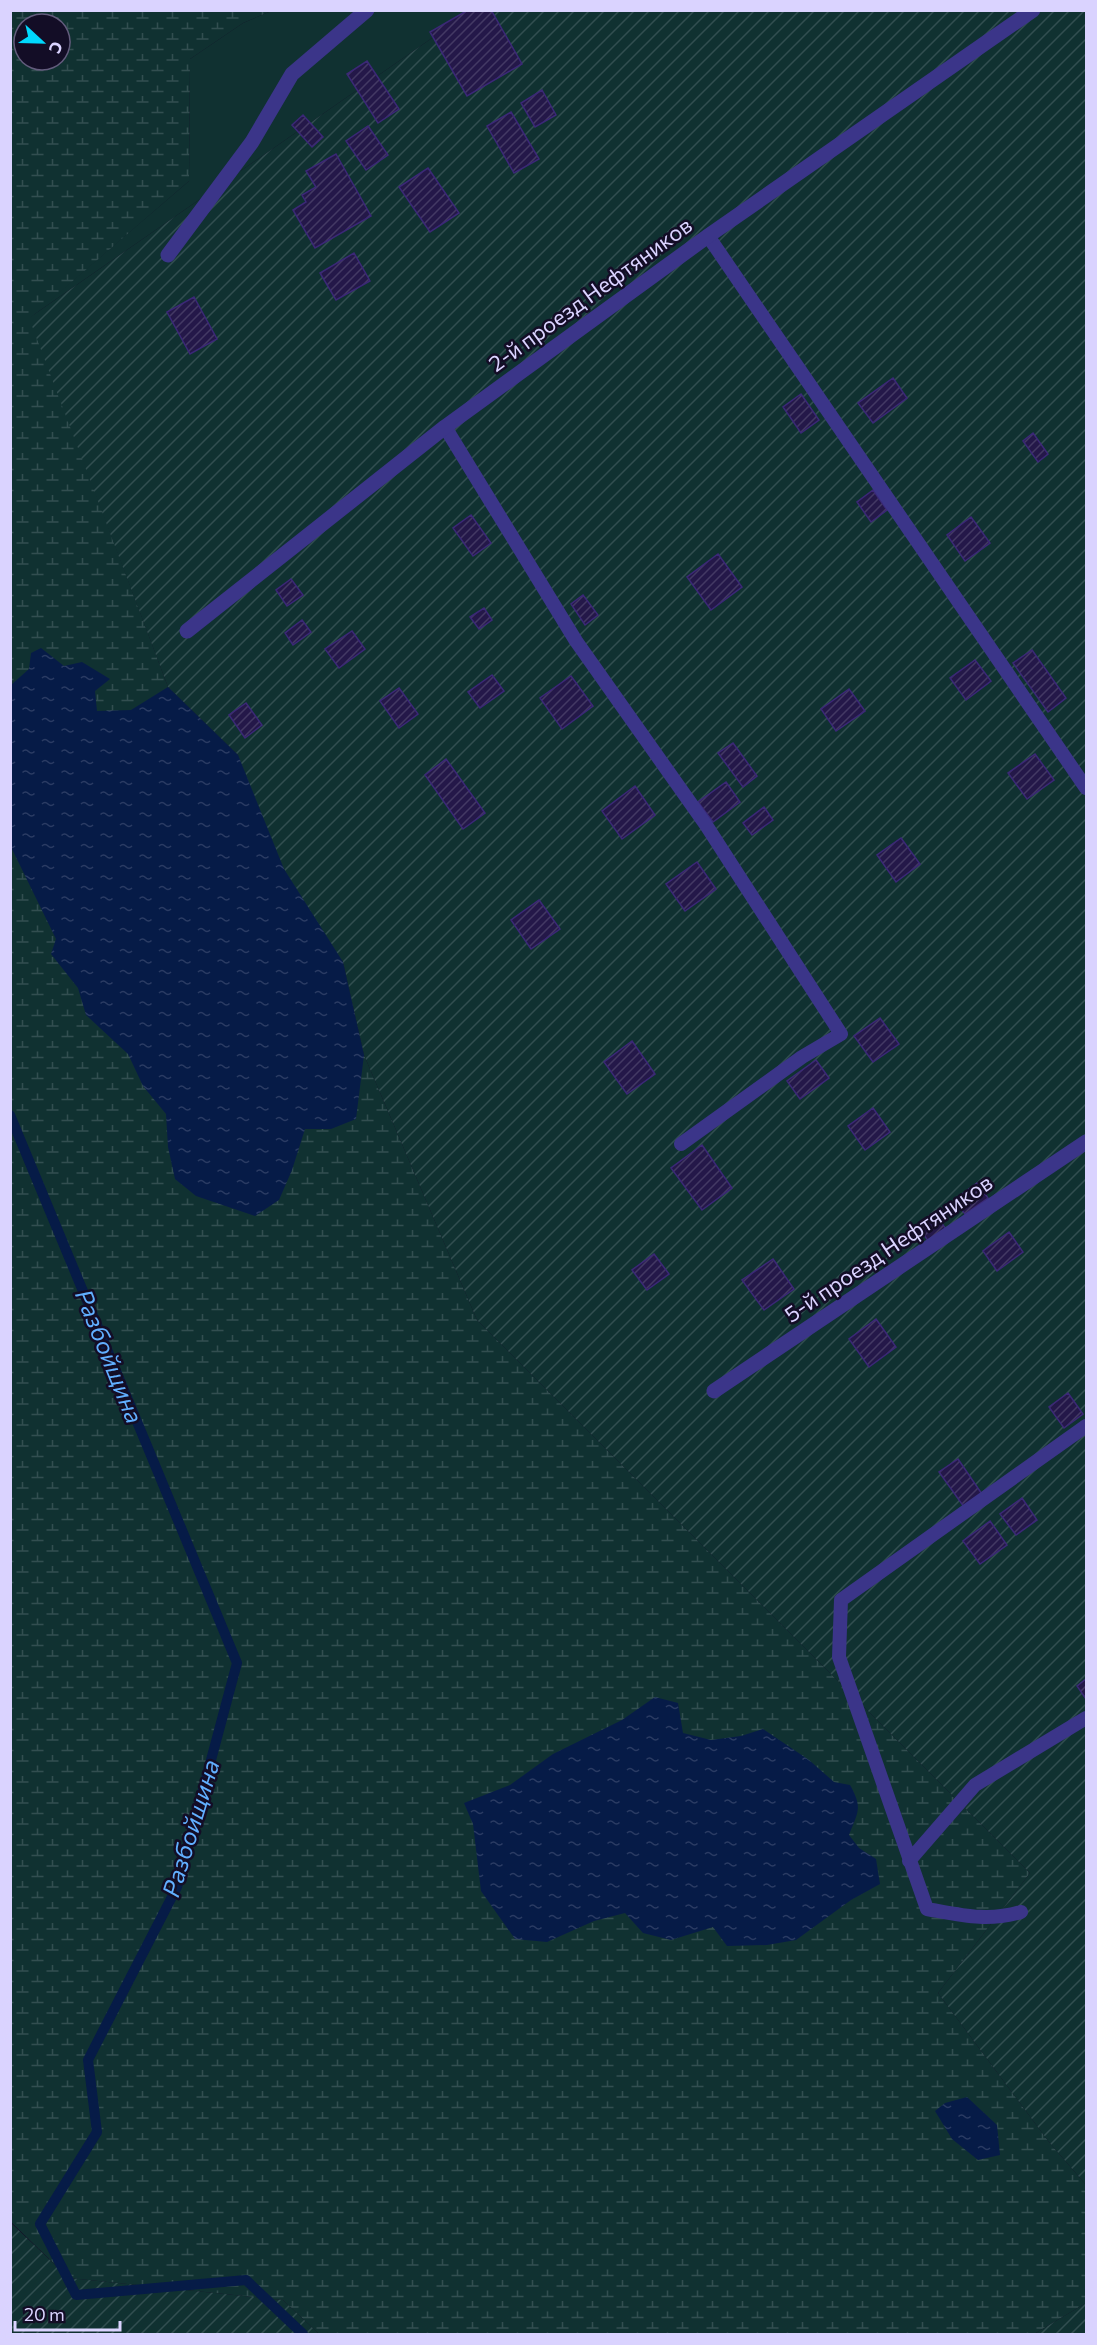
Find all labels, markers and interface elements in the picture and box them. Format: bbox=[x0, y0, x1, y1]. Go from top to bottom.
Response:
north arrow bbox=[12, 12, 72, 72]
text: С bbox=[45, 39, 67, 56]
street label: 2-й проезд Нефтяников bbox=[483, 211, 697, 377]
street label: 5-й проезд Нефтяников bbox=[779, 1168, 997, 1328]
water label: Разбойщина bbox=[70, 1285, 150, 1427]
water label: Разбойщина bbox=[155, 1756, 225, 1900]
scale bar bbox=[15, 2294, 120, 2332]
text: 20 m bbox=[24, 2303, 65, 2325]

